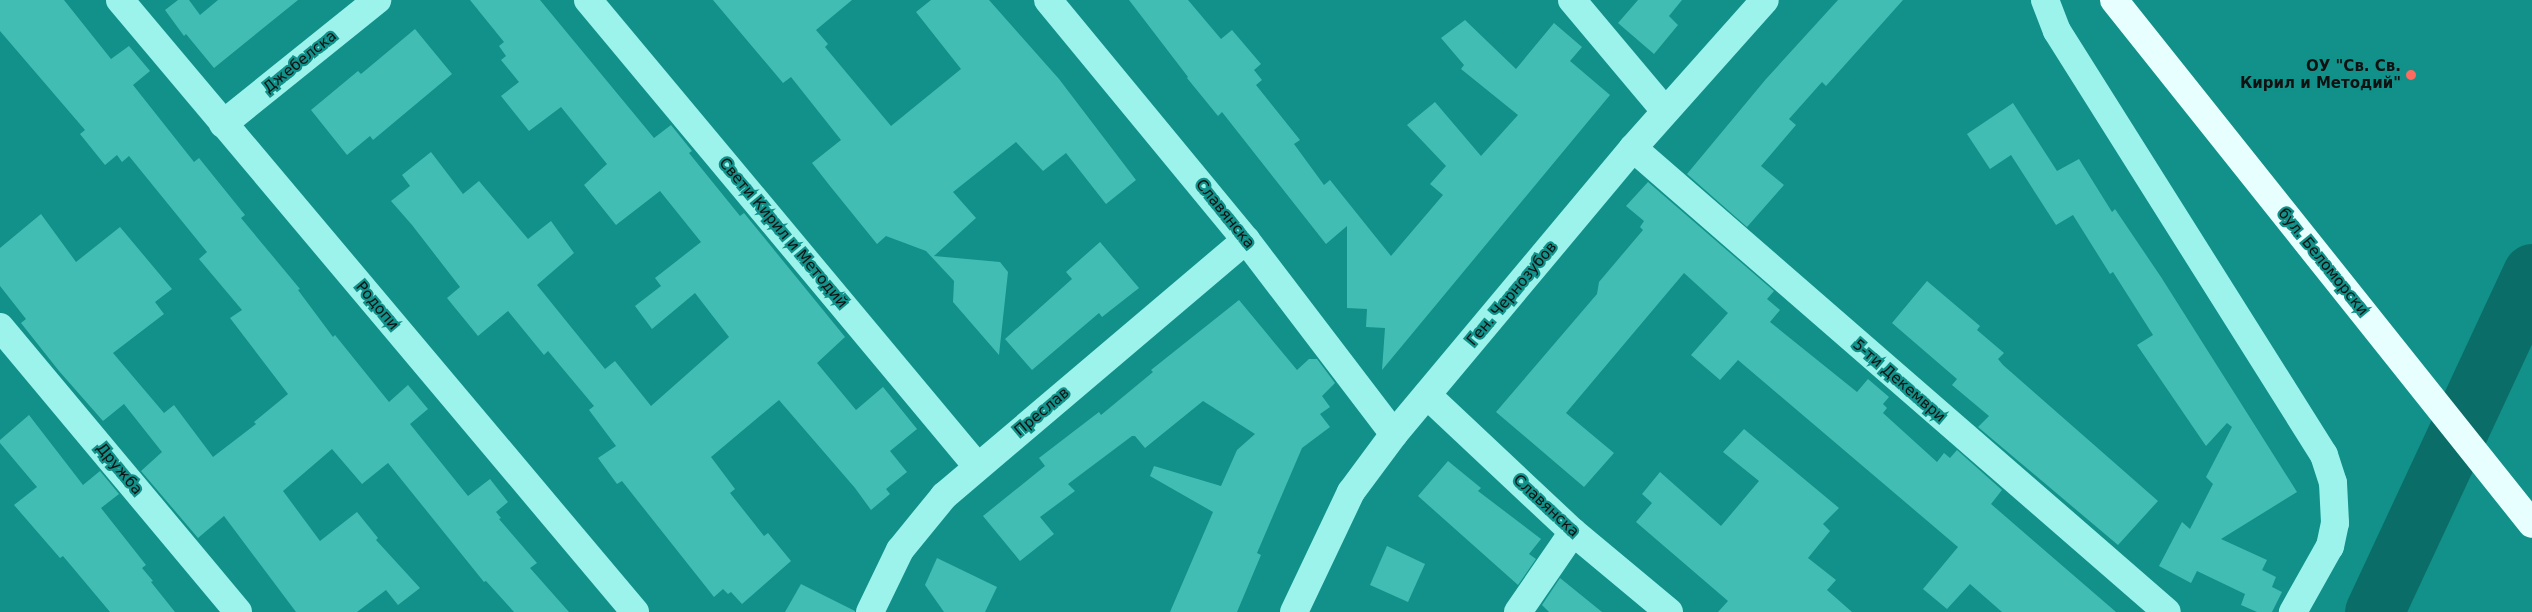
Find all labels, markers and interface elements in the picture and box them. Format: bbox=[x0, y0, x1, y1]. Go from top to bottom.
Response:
street label: Джебелска bbox=[260, 27, 340, 97]
place label: ОУ "Св. Св. Кирил и Методий" bbox=[2240, 57, 2401, 92]
marker: ОУ "Св. Св. Кирил и Методий" bbox=[2405, 69, 2417, 81]
street label: Свети Кирил и Методий bbox=[715, 154, 851, 312]
street label: Славянска bbox=[1192, 176, 1258, 252]
street label: бул. Беломорски bbox=[2274, 205, 2372, 319]
street label: Ген. Чернозубов bbox=[1463, 238, 1561, 350]
street label: Родопи bbox=[352, 278, 402, 334]
street label: 5-ти Декември bbox=[1849, 336, 1949, 426]
street label: Преслав bbox=[1011, 384, 1073, 440]
street label: Дружба bbox=[92, 439, 146, 499]
street label: Славянска bbox=[1509, 471, 1583, 541]

